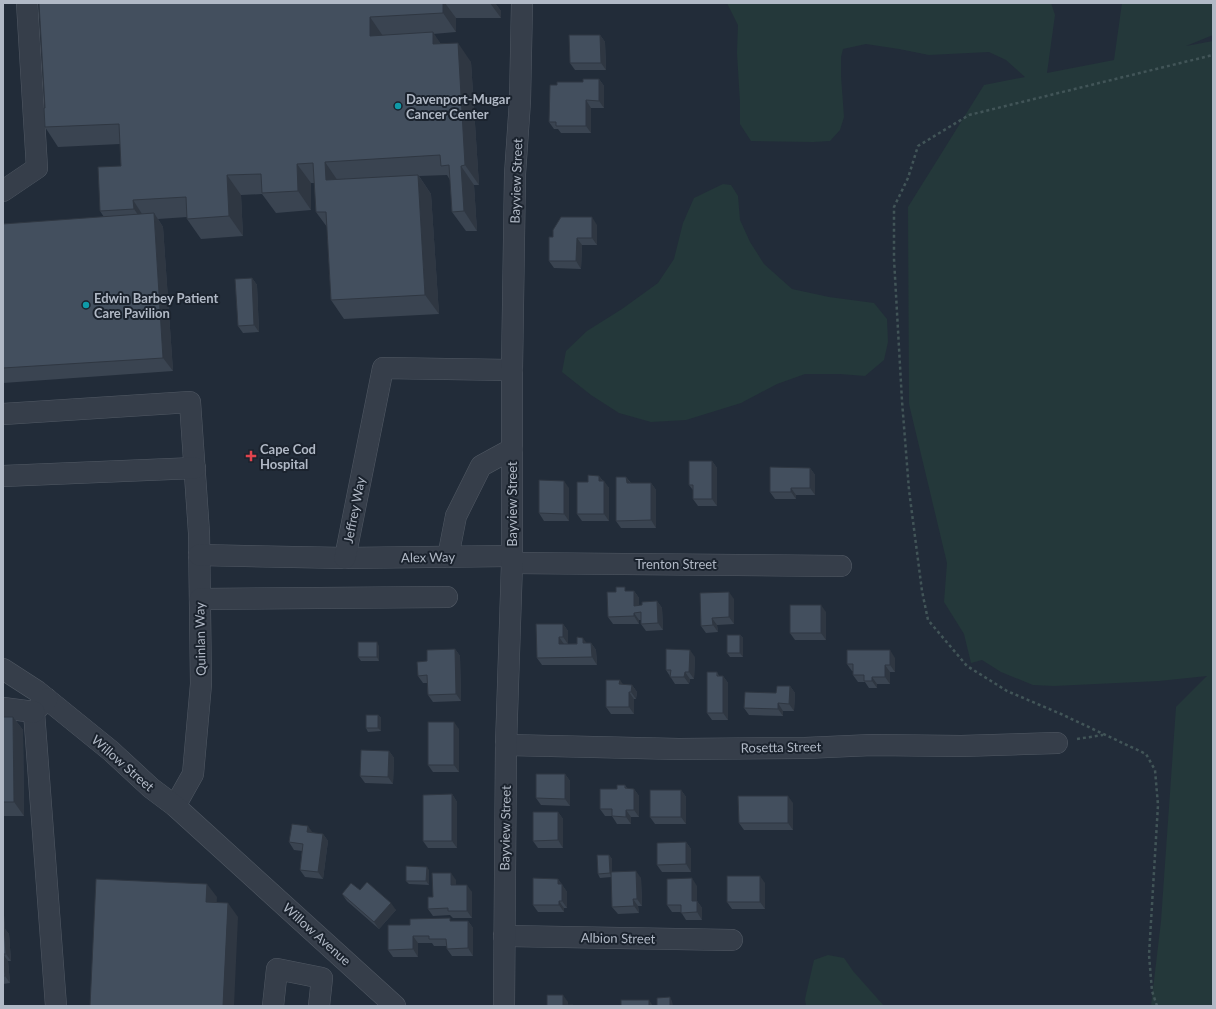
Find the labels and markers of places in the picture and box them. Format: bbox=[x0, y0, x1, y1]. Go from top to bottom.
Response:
place label: Davenport-Mugar Cancer Center bbox=[406, 91, 510, 122]
marker: Davenport-Mugar Cancer Center bbox=[393, 101, 403, 111]
place label: Edwin Barbey Patient Care Pavilion bbox=[94, 290, 218, 321]
marker: Edwin Barbey Patient Care Pavilion bbox=[81, 300, 91, 310]
place label: Cape Cod Hospital bbox=[260, 441, 316, 472]
marker: Cape Cod Hospital bbox=[245, 450, 257, 462]

